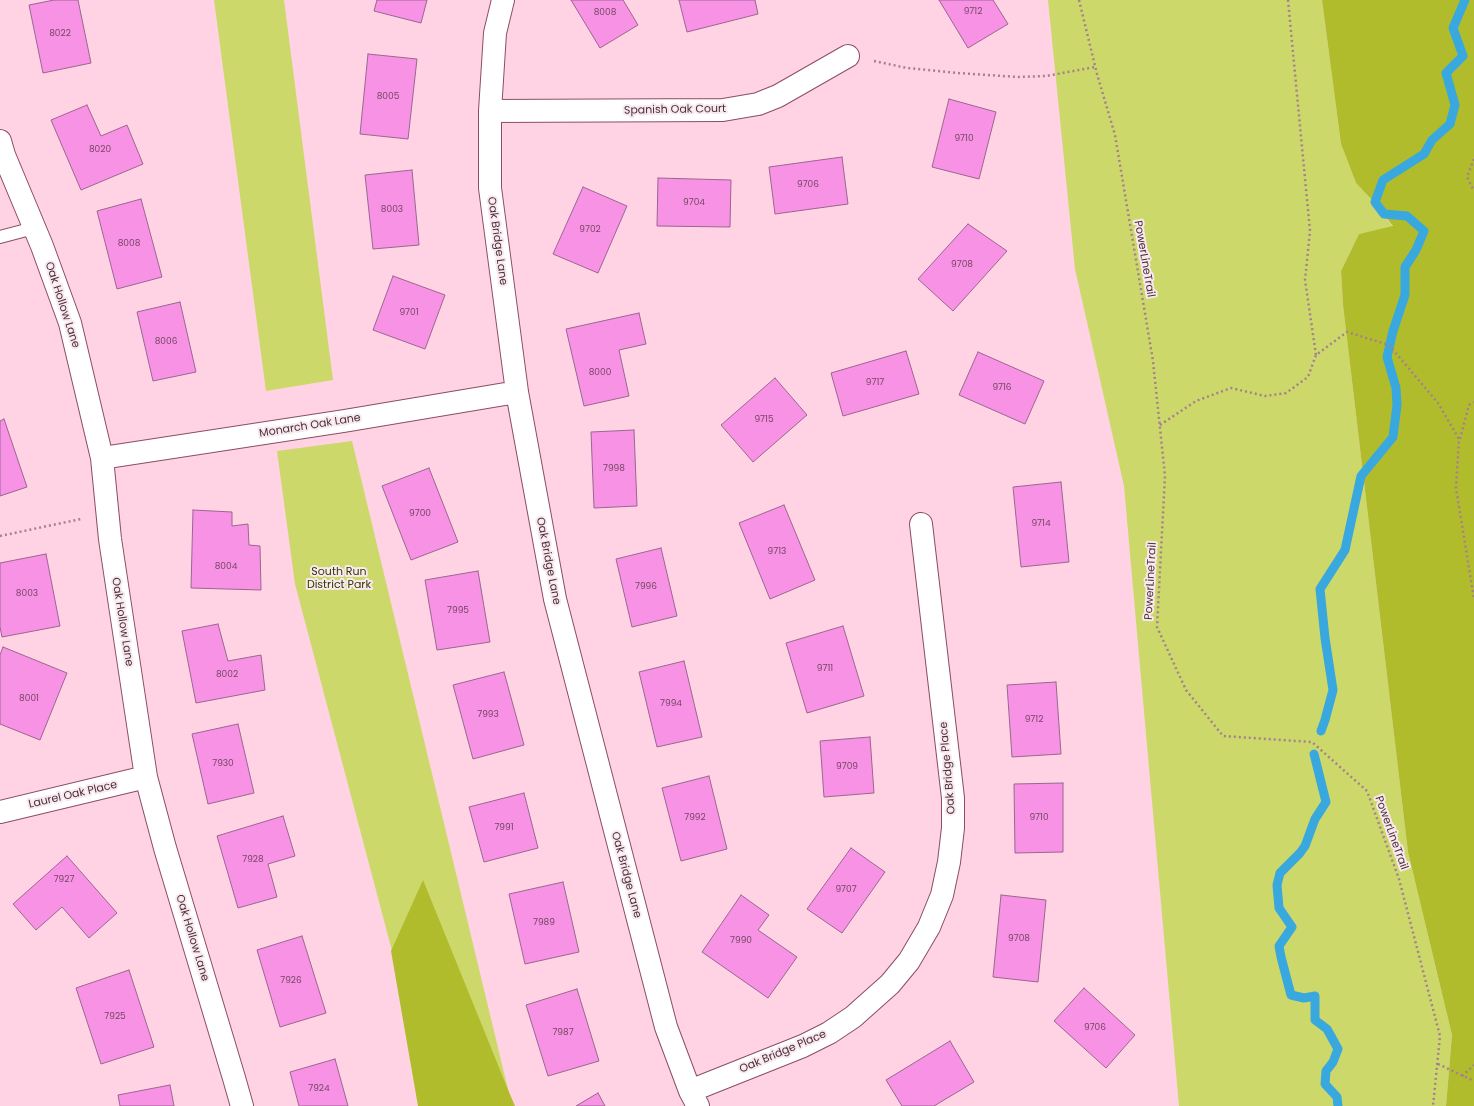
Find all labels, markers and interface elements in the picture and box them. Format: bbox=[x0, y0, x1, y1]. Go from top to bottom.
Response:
house number: 9712 bbox=[964, 7, 982, 17]
house number: 8008 bbox=[594, 8, 616, 18]
house number: 8022 bbox=[49, 29, 71, 39]
house number: 8005 bbox=[377, 92, 399, 102]
street label: Spanish Oak Court bbox=[624, 103, 726, 117]
house number: 9710 bbox=[954, 134, 974, 144]
house number: 8020 bbox=[89, 145, 111, 155]
house number: 9706 bbox=[797, 180, 819, 190]
street label: Oak Bridge Lane bbox=[484, 196, 510, 286]
house number: 9704 bbox=[683, 198, 705, 208]
house number: 8003 bbox=[381, 205, 403, 215]
street label: PowerLineTrail bbox=[1131, 220, 1157, 298]
house number: 9702 bbox=[579, 225, 601, 235]
house number: 8008 bbox=[118, 239, 140, 249]
street label: Oak Hollow Lane bbox=[42, 260, 82, 350]
house number: 9708 bbox=[951, 260, 973, 270]
house number: 9701 bbox=[399, 308, 419, 318]
house number: 8006 bbox=[155, 337, 177, 347]
house number: 8000 bbox=[589, 368, 611, 378]
house number: 9717 bbox=[866, 378, 884, 388]
house number: 9716 bbox=[992, 383, 1012, 393]
street label: Monarch Oak Lane bbox=[258, 411, 362, 441]
house number: 9715 bbox=[754, 415, 774, 425]
house number: 7998 bbox=[603, 464, 625, 474]
house number: 9700 bbox=[409, 509, 431, 519]
street label: Oak Bridge Lane bbox=[533, 516, 563, 606]
house number: 9714 bbox=[1031, 519, 1051, 529]
street label: PowerLineTrail bbox=[1142, 542, 1160, 620]
house number: 9713 bbox=[768, 547, 786, 557]
house number: 8004 bbox=[215, 562, 237, 572]
park label: South Run District Park bbox=[307, 565, 371, 591]
street label: Oak Hollow Lane bbox=[108, 577, 136, 667]
house number: 7996 bbox=[635, 582, 657, 592]
house number: 8003 bbox=[16, 589, 38, 599]
house number: 7995 bbox=[447, 606, 469, 616]
house number: 9711 bbox=[817, 664, 833, 674]
house number: 8002 bbox=[216, 670, 238, 680]
house number: 8001 bbox=[19, 694, 39, 704]
house number: 7994 bbox=[660, 699, 682, 709]
house number: 7993 bbox=[477, 710, 499, 720]
house number: 9712 bbox=[1025, 715, 1043, 725]
street label: Oak Bridge Place bbox=[937, 721, 959, 815]
house number: 7930 bbox=[212, 759, 234, 769]
house number: 9709 bbox=[836, 762, 858, 772]
street label: Laurel Oak Place bbox=[27, 778, 119, 812]
street label: PowerLineTrail bbox=[1372, 794, 1410, 872]
house number: 7992 bbox=[684, 813, 706, 823]
house number: 9710 bbox=[1029, 813, 1049, 823]
house number: 7991 bbox=[494, 823, 514, 833]
street label: Oak Bridge Lane bbox=[608, 830, 644, 920]
house number: 7928 bbox=[242, 855, 264, 865]
house number: 7927 bbox=[54, 875, 74, 885]
house number: 9707 bbox=[835, 885, 857, 895]
street label: Oak Hollow Lane bbox=[173, 893, 211, 983]
house number: 7989 bbox=[533, 918, 555, 928]
house number: 9708 bbox=[1008, 934, 1030, 944]
house number: 7990 bbox=[730, 936, 752, 946]
house number: 7926 bbox=[280, 976, 302, 986]
house number: 7925 bbox=[104, 1012, 126, 1022]
house number: 9706 bbox=[1084, 1023, 1106, 1033]
house number: 7987 bbox=[552, 1028, 574, 1038]
street label: Oak Bridge Place bbox=[738, 1028, 828, 1076]
house number: 7924 bbox=[308, 1084, 330, 1094]

